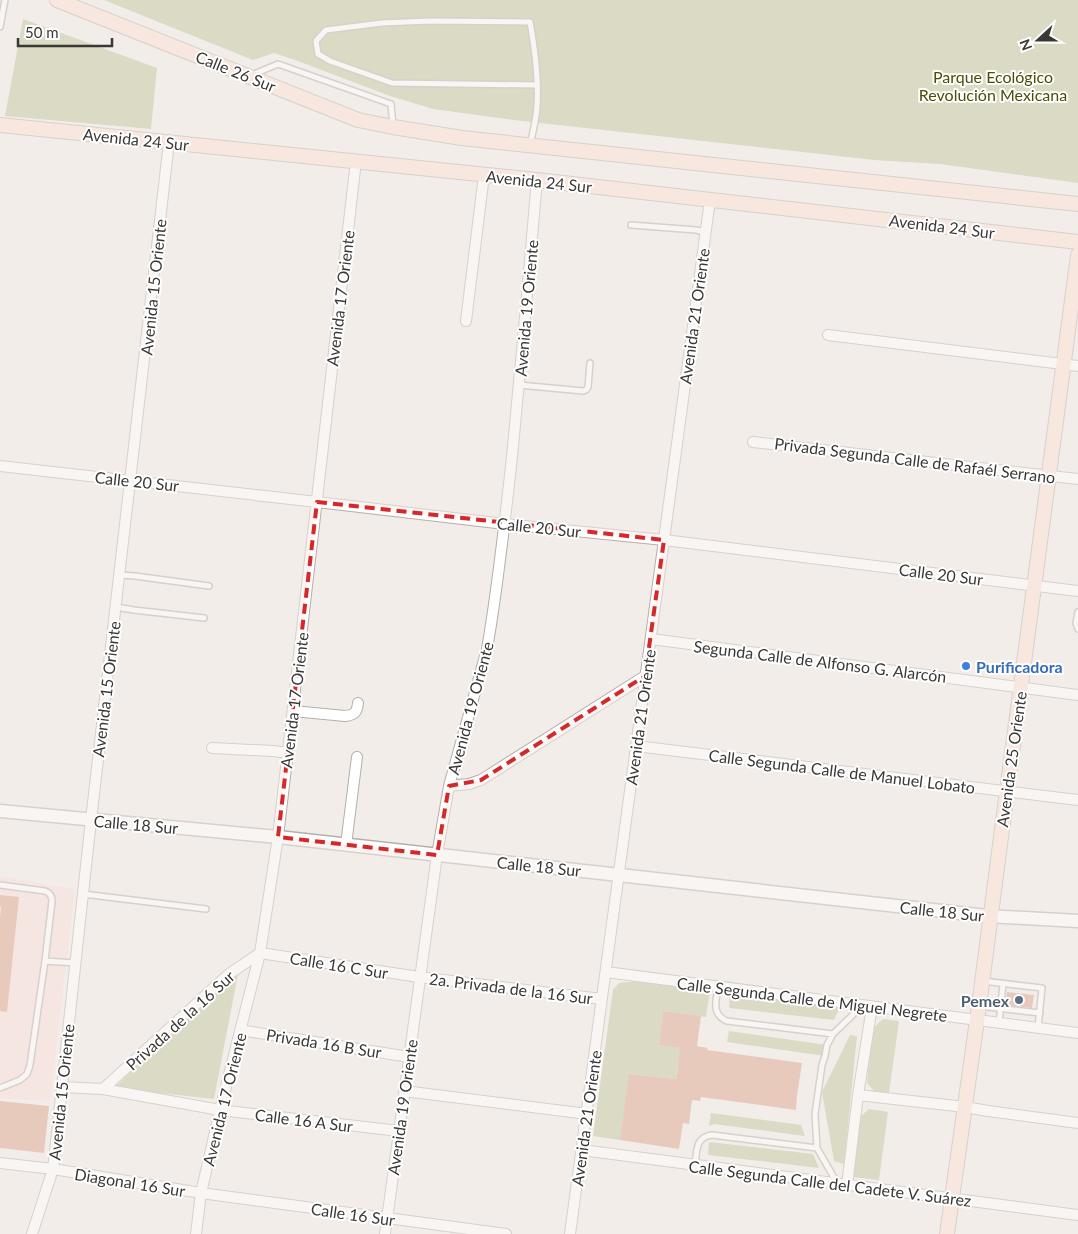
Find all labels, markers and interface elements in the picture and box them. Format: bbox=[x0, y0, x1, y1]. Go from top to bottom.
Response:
scale bar bbox=[18, 15, 111, 47]
north arrow bbox=[1013, 15, 1063, 65]
text: 50 m bbox=[25, 23, 59, 41]
text: N bbox=[1016, 37, 1035, 53]
street label: Calle 26 Sur bbox=[193, 46, 279, 96]
park label: Parque Ecológico Revolución Mexicana bbox=[919, 67, 1067, 104]
street label: Avenida 24 Sur bbox=[82, 124, 190, 154]
street label: Avenida 24 Sur bbox=[485, 166, 593, 196]
street label: Avenida 24 Sur bbox=[888, 210, 996, 242]
street label: Avenida 15 Oriente bbox=[136, 218, 170, 356]
street label: Avenida 17 Oriente bbox=[322, 229, 358, 367]
street label: Avenida 19 Oriente bbox=[511, 239, 541, 377]
street label: Avenida 21 Oriente bbox=[675, 247, 713, 385]
street label: Privada Segunda Calle de Rafaél Serrano bbox=[774, 433, 1056, 487]
street label: Calle 20 Sur bbox=[94, 467, 180, 495]
street label: Calle 20 Sur bbox=[496, 513, 582, 541]
street label: Calle 20 Sur bbox=[898, 559, 984, 589]
street label: Avenida 15 Oriente bbox=[88, 620, 124, 758]
street label: Avenida 17 Oriente bbox=[276, 631, 312, 769]
street label: Segunda Calle de Alfonso G. Alarcón bbox=[693, 636, 947, 686]
street label: Avenida 19 Oriente bbox=[443, 639, 497, 777]
street label: Avenida 21 Oriente bbox=[621, 648, 659, 786]
place label: Purificadora bbox=[976, 657, 1063, 676]
marker: Purificadora bbox=[960, 660, 972, 672]
street label: Avenida 25 Oriente bbox=[992, 690, 1030, 828]
street label: Calle Segunda Calle de Manuel Lobato bbox=[708, 745, 976, 797]
street label: Calle 18 Sur bbox=[93, 811, 179, 837]
street label: Calle 18 Sur bbox=[496, 852, 582, 880]
street label: Calle 18 Sur bbox=[899, 897, 985, 925]
street label: Calle 16 C Sur bbox=[288, 948, 390, 982]
street label: Privada de la 16 Sur bbox=[122, 966, 238, 1074]
street label: 2a. Privada de la 16 Sur bbox=[428, 969, 594, 1007]
street label: Calle Segunda Calle de Miguel Negrete bbox=[676, 973, 948, 1025]
place label: Pemex bbox=[961, 991, 1010, 1010]
marker: Pemex bbox=[1013, 994, 1025, 1006]
street label: Avenida 15 Oriente bbox=[44, 1023, 78, 1161]
street label: Privada 16 B Sur bbox=[265, 1025, 383, 1062]
street label: Avenida 17 Oriente bbox=[198, 1030, 250, 1168]
street label: Avenida 19 Oriente bbox=[383, 1038, 421, 1176]
street label: Avenida 21 Oriente bbox=[567, 1049, 605, 1187]
street label: Calle 16 A Sur bbox=[254, 1105, 354, 1135]
street label: Calle Segunda Calle del Cadete V. Suárez bbox=[688, 1156, 972, 1210]
street label: Diagonal 16 Sur bbox=[73, 1164, 187, 1200]
street label: Calle 16 Sur bbox=[310, 1199, 396, 1229]

